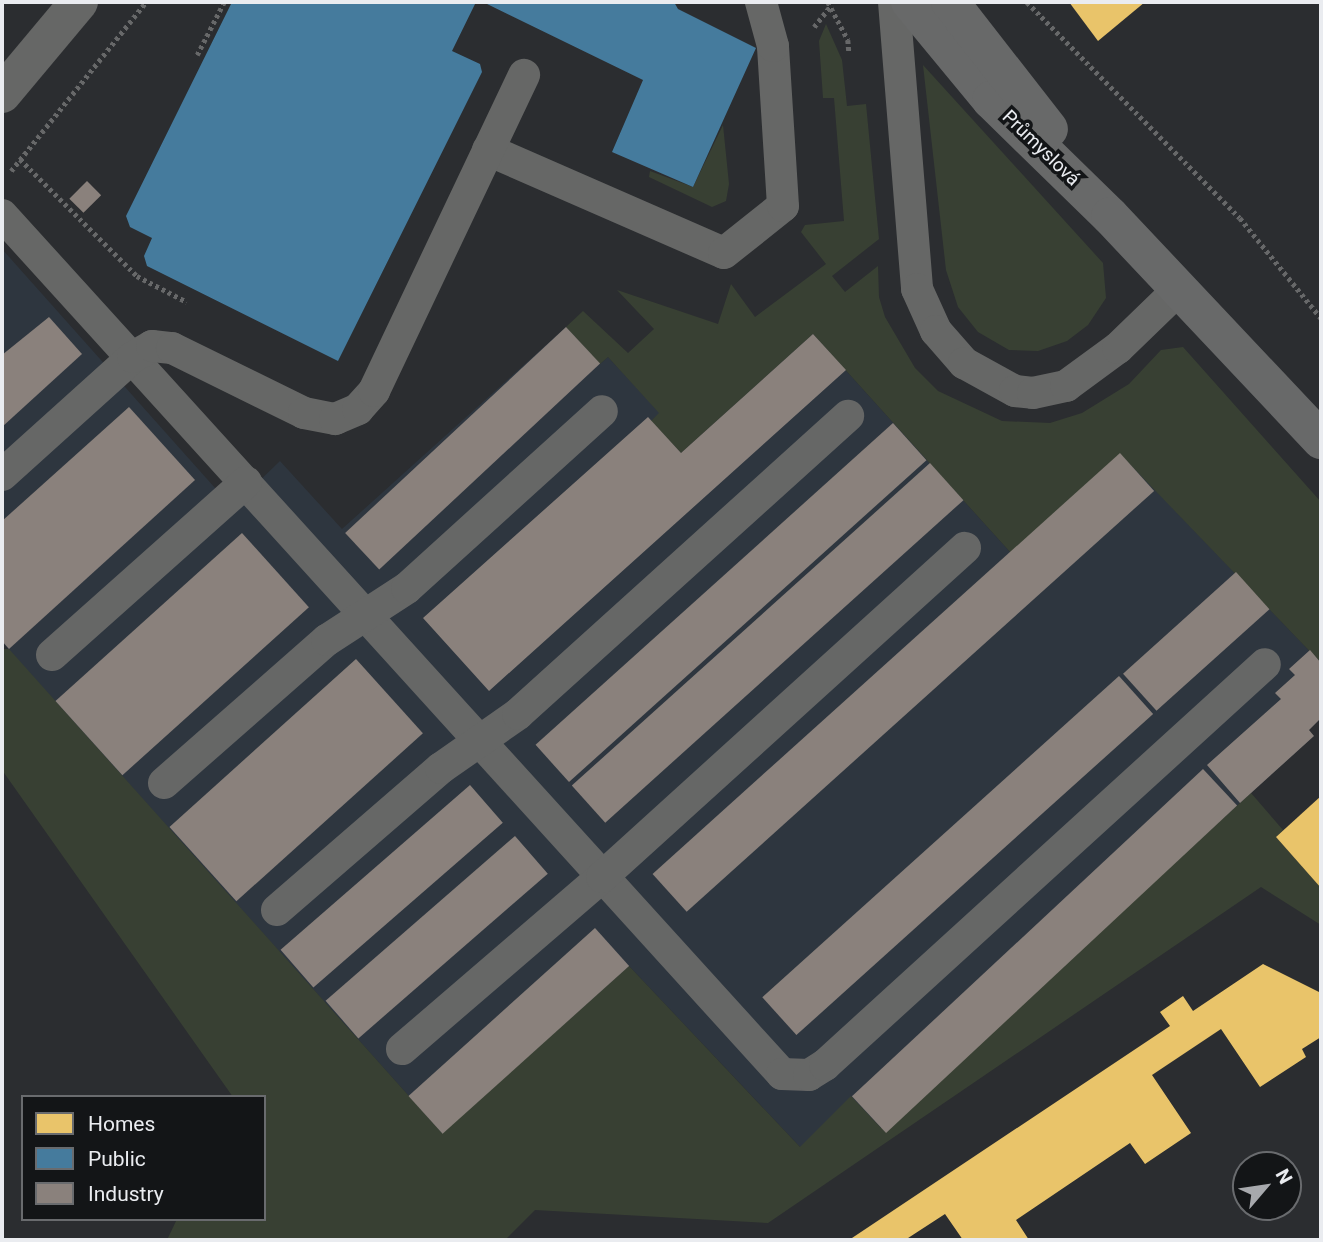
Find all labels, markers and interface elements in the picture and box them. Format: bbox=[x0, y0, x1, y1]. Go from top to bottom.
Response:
street label: Průmyslová bbox=[997, 105, 1085, 191]
legend bbox=[21, 1095, 266, 1221]
text: Homes bbox=[88, 1112, 155, 1136]
text: Public bbox=[88, 1147, 146, 1171]
north arrow bbox=[1232, 1151, 1302, 1221]
text: N bbox=[1271, 1165, 1297, 1188]
text: Industry bbox=[88, 1182, 164, 1206]

